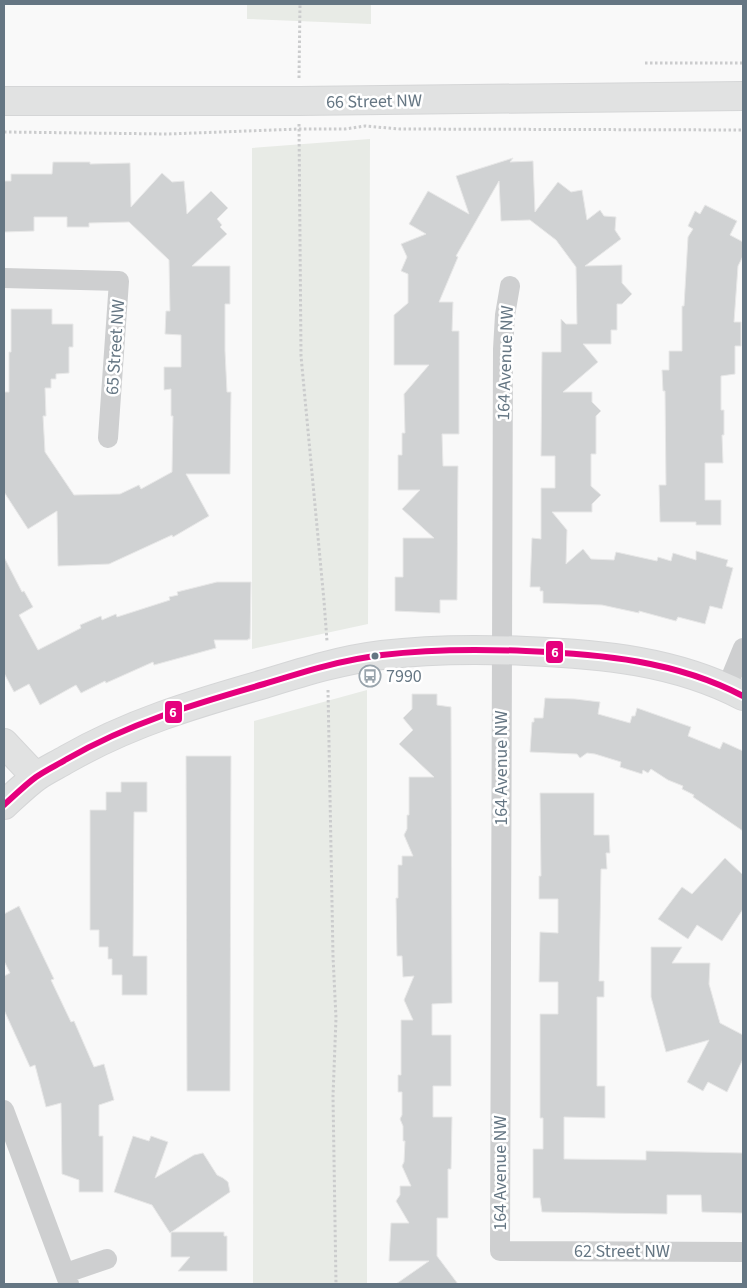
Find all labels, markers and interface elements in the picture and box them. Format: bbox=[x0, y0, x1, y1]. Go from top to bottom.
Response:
street label: 66 Street NW bbox=[326, 88, 422, 115]
street label: 65 Street NW bbox=[100, 298, 131, 396]
street label: 164 Avenue NW bbox=[491, 305, 520, 421]
line badge: 6 bbox=[545, 640, 564, 664]
text: 6 bbox=[551, 643, 559, 663]
unlabelled marker bbox=[370, 651, 380, 661]
bus stop icon: 7990 bbox=[358, 664, 382, 688]
place label: 7990 bbox=[386, 664, 422, 689]
line badge: 6 bbox=[164, 700, 183, 724]
text: 6 bbox=[169, 703, 177, 723]
street label: 164 Avenue NW bbox=[489, 710, 514, 826]
street label: 164 Avenue NW bbox=[488, 1115, 513, 1231]
street label: 62 Street NW bbox=[574, 1239, 670, 1264]

